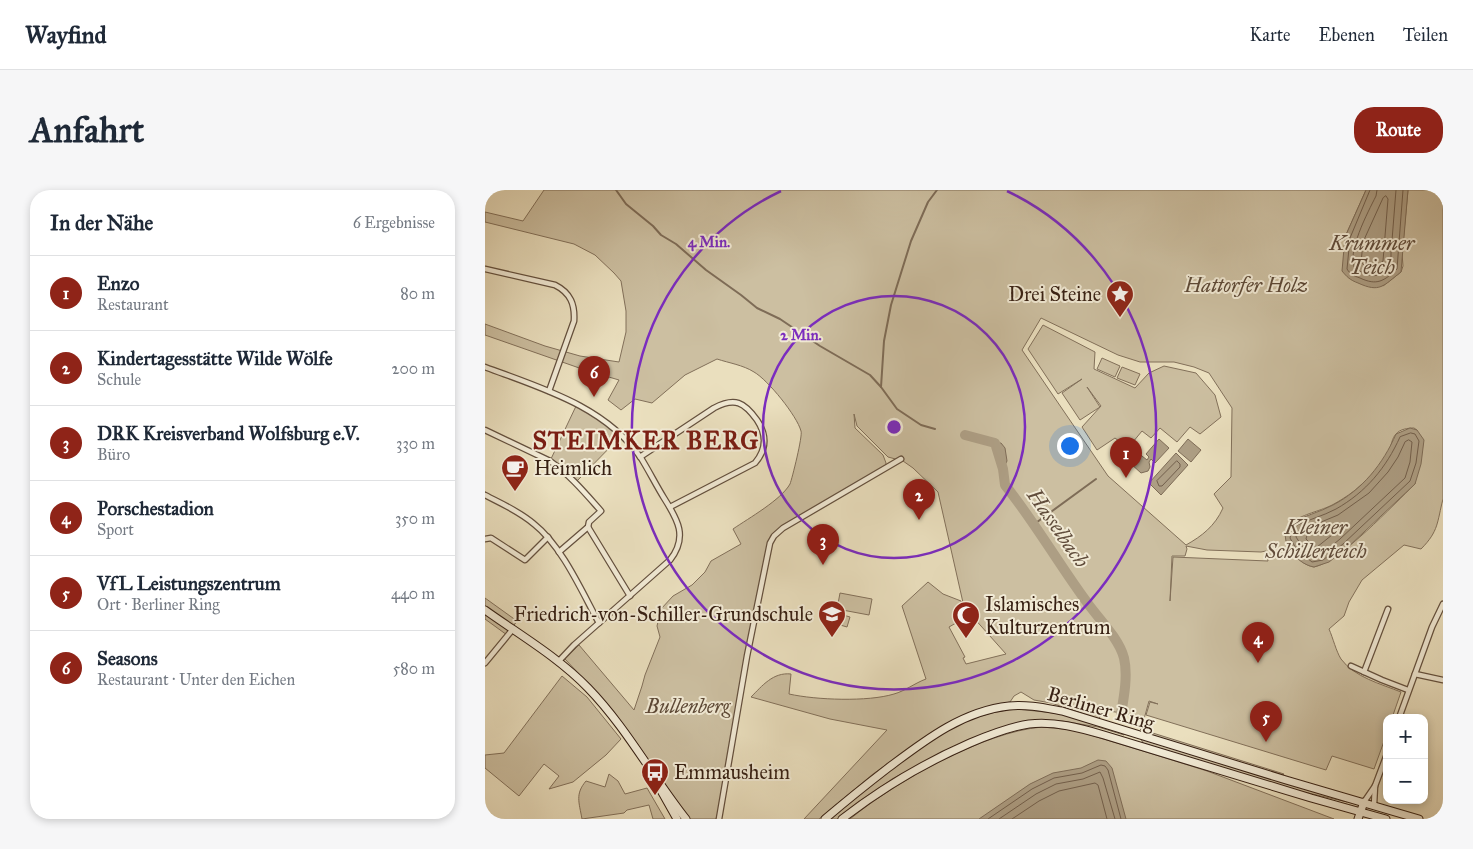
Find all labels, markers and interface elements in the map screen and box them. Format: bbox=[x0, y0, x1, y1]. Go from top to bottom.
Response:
text: Wayfind bbox=[25, 20, 107, 50]
text: Karte bbox=[1250, 24, 1291, 46]
text: Ebenen bbox=[1319, 24, 1375, 46]
text: Teilen bbox=[1403, 24, 1448, 46]
button: Route bbox=[1354, 107, 1443, 153]
text: Anfahrt bbox=[30, 109, 144, 152]
text: In der Nähe bbox=[50, 210, 153, 236]
text: 6 Ergebnisse bbox=[353, 213, 435, 232]
water label: Krummer Teich bbox=[1328, 230, 1416, 280]
text: 4 Min. bbox=[688, 233, 730, 252]
text: Enzo bbox=[97, 272, 139, 295]
park label: Hattorfer Holz bbox=[1183, 273, 1308, 297]
place icon: Drei Steine bbox=[1105, 279, 1135, 318]
place label: Drei Steine bbox=[1008, 282, 1101, 306]
text: 1 bbox=[63, 284, 69, 303]
text: 80 m bbox=[400, 284, 435, 303]
text: Restaurant bbox=[97, 295, 169, 314]
text: 2 Min. bbox=[780, 326, 822, 344]
text: Kindertagesstätte Wilde Wölfe bbox=[97, 347, 333, 370]
pin: 6 bbox=[578, 356, 610, 397]
text: 2 bbox=[62, 359, 70, 378]
text: 200 m bbox=[392, 359, 435, 378]
text: Schule bbox=[97, 370, 141, 389]
centre of rings bbox=[885, 418, 903, 436]
text: DRK Kreisverband Wolfsburg e.V. bbox=[97, 422, 360, 445]
district label: STEIMKER BERG bbox=[532, 425, 760, 456]
your location bbox=[1057, 433, 1083, 459]
text: 3 bbox=[63, 434, 69, 453]
text: 330 m bbox=[396, 434, 435, 453]
pin: 1 bbox=[1110, 437, 1142, 478]
text: Büro bbox=[97, 445, 130, 464]
cafe icon: Heimlich bbox=[500, 453, 530, 492]
place label: Heimlich bbox=[534, 456, 612, 480]
pin: 2 bbox=[903, 479, 935, 520]
water label: Hasselbach bbox=[1021, 483, 1095, 573]
text: Porschestadion bbox=[97, 497, 214, 520]
text: 4 bbox=[62, 509, 70, 528]
text: 350 m bbox=[395, 509, 435, 528]
water label: Kleiner Schillerteich bbox=[1264, 514, 1367, 564]
text: Sport bbox=[97, 520, 134, 539]
pin: 3 bbox=[807, 524, 839, 565]
text: VfL Leistungszentrum bbox=[97, 572, 281, 595]
text: 5 bbox=[62, 584, 70, 603]
text: 440 m bbox=[391, 584, 435, 603]
place label: Islamisches Kulturzentrum bbox=[985, 592, 1111, 639]
text: Ort · Berliner Ring bbox=[97, 595, 220, 614]
school or university icon: Friedrich-von-Schiller-Grundschule bbox=[817, 599, 847, 638]
mosque icon: Islamisches Kulturzentrum bbox=[951, 600, 981, 639]
place label: Friedrich-von-Schiller-Grundschule bbox=[514, 602, 813, 626]
pin: 4 bbox=[1242, 622, 1274, 663]
text: Seasons bbox=[97, 647, 158, 670]
text: 6 bbox=[62, 659, 70, 678]
text: 580 m bbox=[393, 659, 435, 678]
text: Restaurant · Unter den Eichen bbox=[97, 670, 295, 689]
street label: Berliner Ring bbox=[1044, 681, 1158, 736]
park label: Bullenberg bbox=[645, 694, 732, 718]
pin: 5 bbox=[1250, 701, 1282, 742]
map controls bbox=[1383, 714, 1428, 804]
button: + bbox=[1383, 714, 1428, 759]
bus stop icon: Emmausheim bbox=[640, 757, 670, 796]
button: − bbox=[1383, 759, 1428, 804]
place label: Emmausheim bbox=[674, 760, 790, 784]

